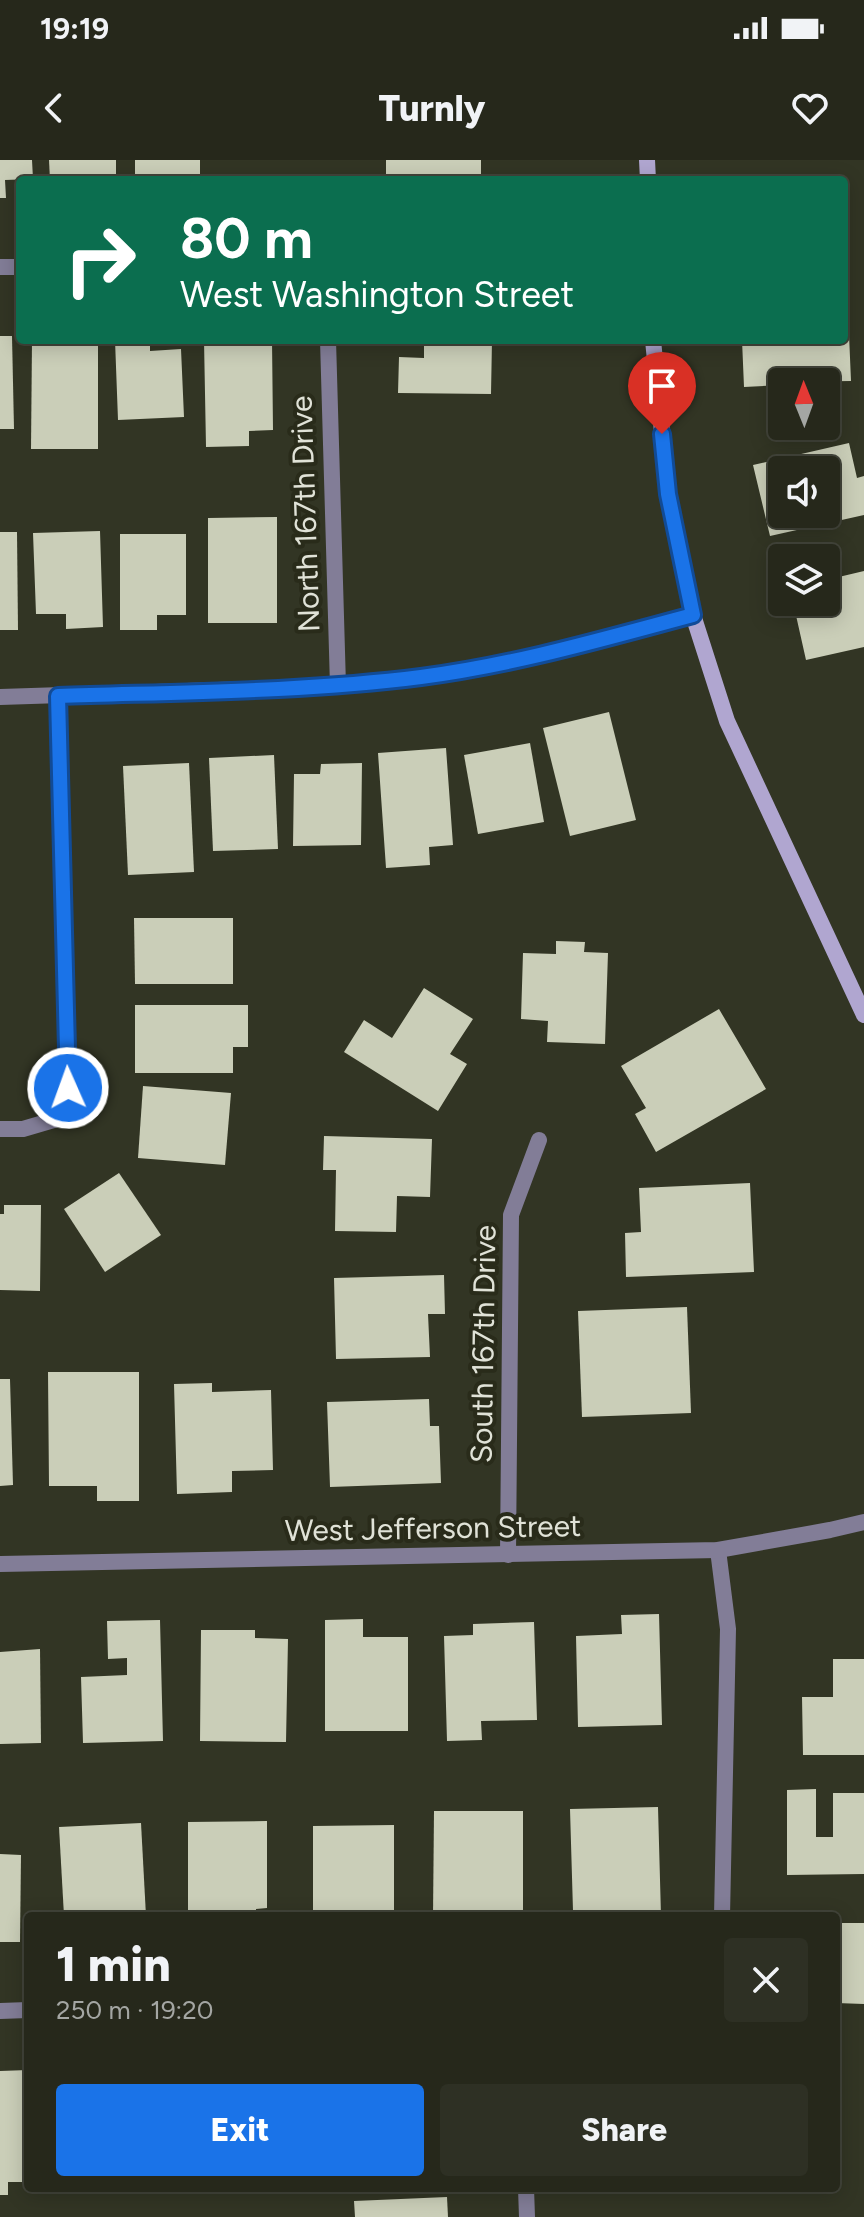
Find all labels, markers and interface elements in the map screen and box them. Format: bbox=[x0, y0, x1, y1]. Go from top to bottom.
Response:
text: 19:19 bbox=[40, 10, 109, 47]
icon: back bbox=[32, 86, 76, 130]
icon: heart bbox=[788, 86, 832, 130]
text: Turnly bbox=[379, 87, 485, 130]
text: 80 m bbox=[180, 205, 313, 272]
icon: right bbox=[48, 208, 152, 312]
text: West Washington Street bbox=[180, 273, 574, 316]
pin bbox=[628, 352, 696, 434]
icon: arrive bbox=[640, 364, 684, 408]
north arrow bbox=[768, 368, 840, 440]
map controls bbox=[768, 368, 840, 616]
street label: North 167th Drive bbox=[282, 395, 328, 633]
button: sound bbox=[768, 456, 840, 528]
button: layers bbox=[768, 544, 840, 616]
position arrow bbox=[26, 1046, 110, 1130]
street label: South 167th Drive bbox=[462, 1224, 504, 1464]
street label: West Jefferson Street bbox=[284, 1507, 582, 1549]
text: 1 min bbox=[56, 1935, 171, 1993]
button: close bbox=[724, 1938, 808, 2022]
text: 250 m · 19:20 bbox=[56, 1994, 213, 2026]
button: Exit bbox=[56, 2084, 424, 2176]
button: Share bbox=[440, 2084, 808, 2176]

